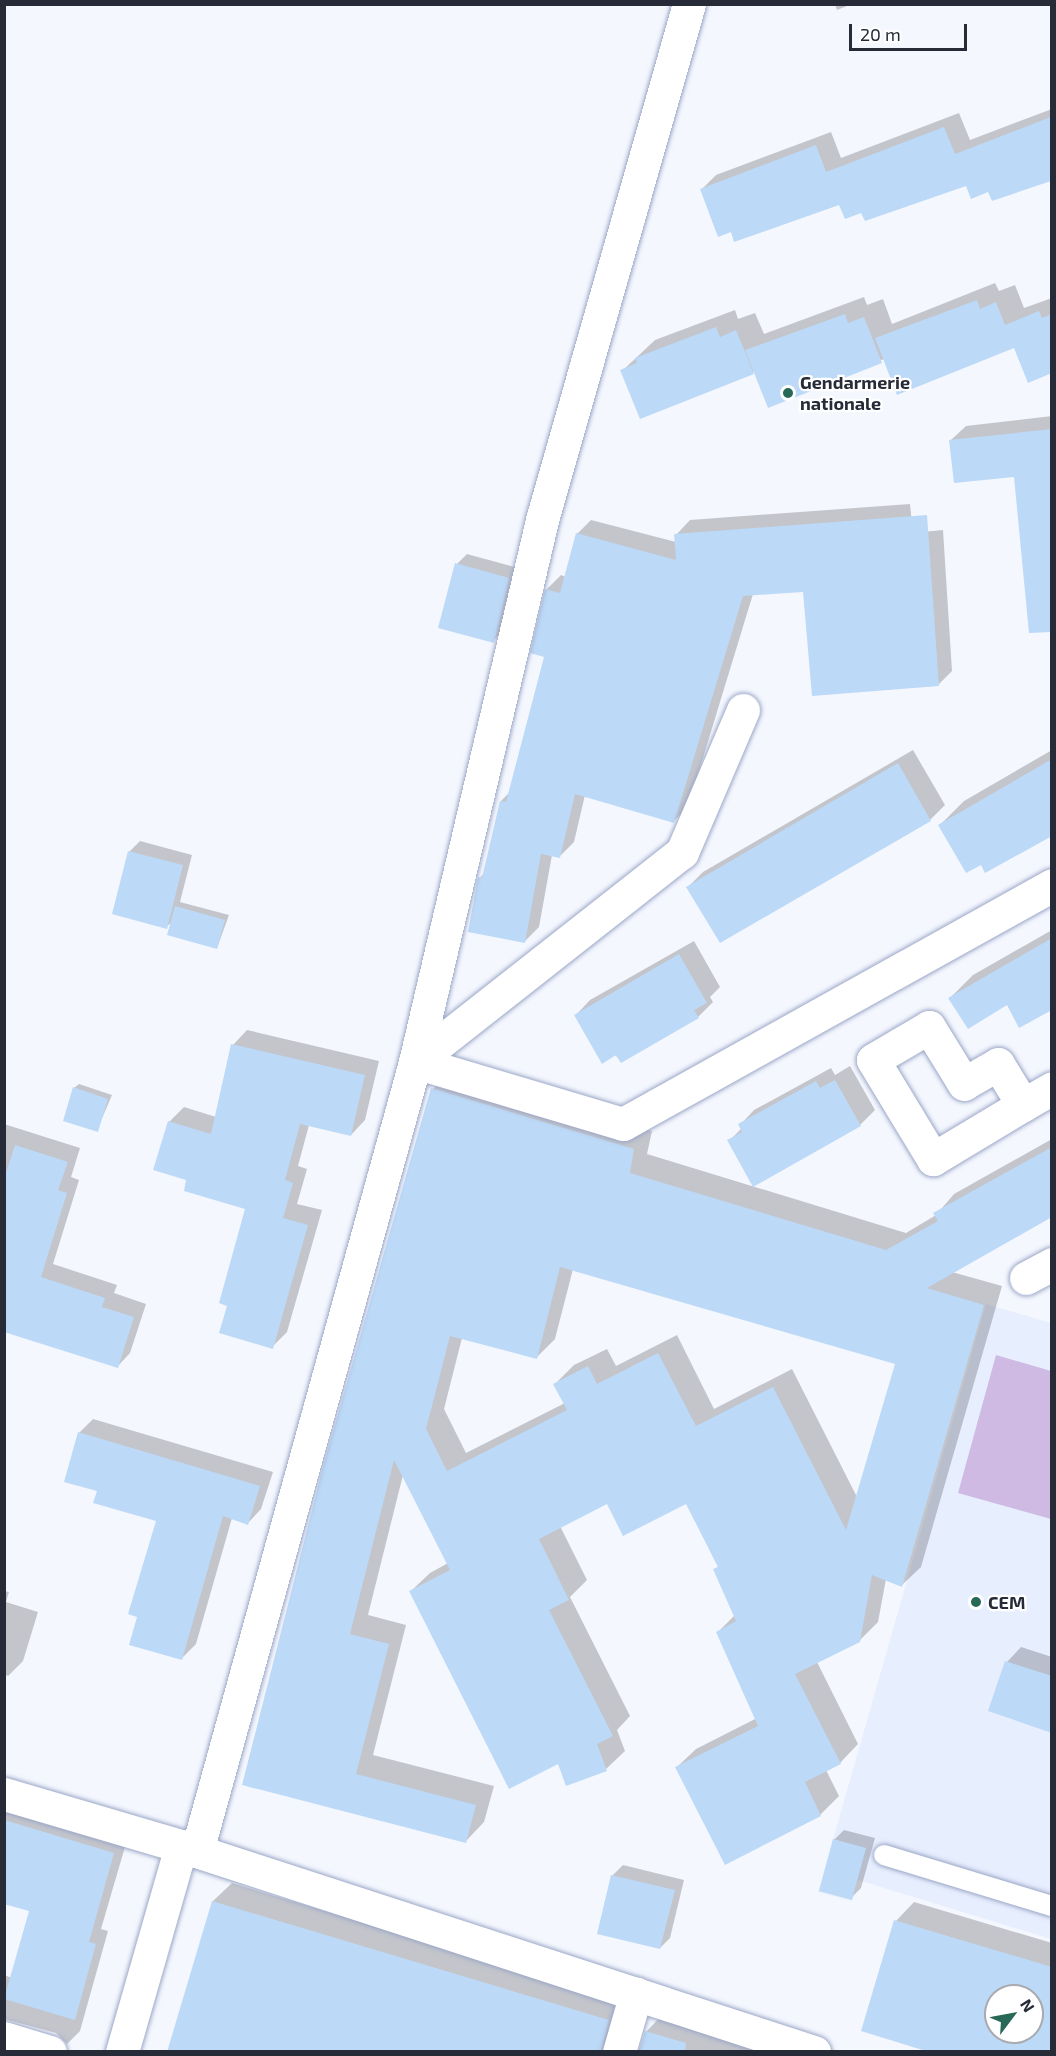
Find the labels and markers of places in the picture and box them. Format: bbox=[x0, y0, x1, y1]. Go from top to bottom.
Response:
place label: Gendarmerie nationale bbox=[800, 372, 910, 415]
marker: Gendarmerie nationale bbox=[781, 386, 795, 400]
place label: CEM bbox=[988, 1591, 1025, 1613]
marker: CEM bbox=[969, 1595, 983, 1609]

